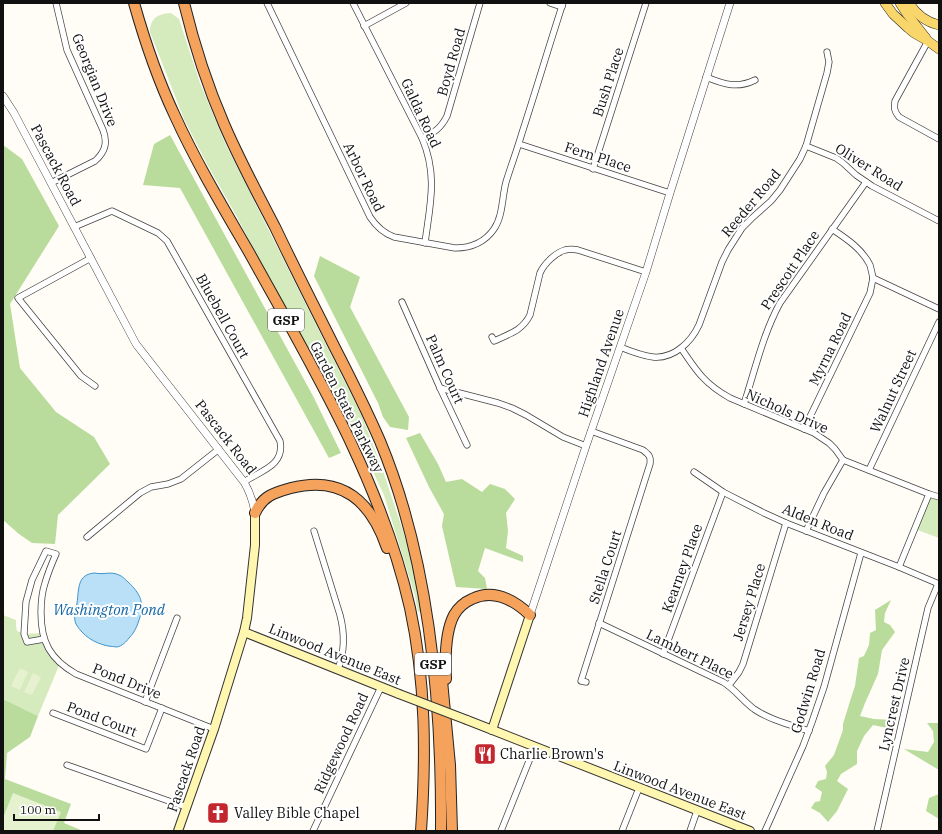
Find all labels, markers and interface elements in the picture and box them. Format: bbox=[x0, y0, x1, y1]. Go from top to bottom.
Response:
street label: Boyd Road bbox=[433, 26, 469, 98]
street label: Georgian Drive bbox=[68, 31, 122, 129]
street label: Bush Place bbox=[588, 45, 628, 119]
street label: Galda Road bbox=[397, 75, 445, 151]
street label: Pascack Road bbox=[27, 121, 85, 209]
street label: Fern Place bbox=[562, 138, 634, 176]
street label: Arbor Road bbox=[339, 139, 389, 215]
street label: Oliver Road bbox=[832, 139, 907, 195]
street label: Reeder Road bbox=[717, 165, 785, 241]
street label: Prescott Place bbox=[757, 227, 823, 313]
street label: Bluebell Court bbox=[192, 270, 254, 362]
street label: Highland Avenue bbox=[574, 306, 628, 420]
road number: GSP bbox=[268, 309, 304, 331]
street label: Myrna Road bbox=[805, 309, 856, 389]
street label: Palm Court bbox=[422, 332, 468, 406]
street label: Garden State Parkway bbox=[306, 338, 388, 476]
street label: Walnut Street bbox=[866, 347, 920, 435]
street label: Nichols Drive bbox=[743, 385, 831, 437]
street label: Pascack Road bbox=[191, 396, 261, 478]
street label: Alden Road bbox=[780, 500, 857, 545]
street label: Kearney Place bbox=[658, 521, 706, 615]
street label: Stella Court bbox=[585, 528, 625, 606]
street label: Jersey Place bbox=[729, 561, 769, 643]
water label: Washington Pond bbox=[53, 600, 166, 619]
street label: Linwood Avenue East bbox=[266, 619, 404, 689]
street label: Lambert Place bbox=[643, 625, 737, 683]
street label: Godwin Road bbox=[787, 646, 830, 735]
road number: GSP bbox=[415, 653, 451, 675]
street label: Lyncrest Drive bbox=[874, 655, 914, 753]
street label: Pond Drive bbox=[90, 659, 164, 703]
street label: Ridgewood Road bbox=[310, 689, 372, 796]
street label: Pond Court bbox=[64, 697, 140, 741]
street label: Pascack Road bbox=[163, 723, 209, 814]
restaurant icon: Charlie Brown's bbox=[472, 741, 498, 767]
place label: Charlie Brown's bbox=[500, 745, 604, 763]
street label: Linwood Avenue East bbox=[611, 756, 749, 824]
scale bar bbox=[14, 796, 99, 822]
church icon: Valley Bible Chapel bbox=[205, 800, 231, 826]
text: 100 m bbox=[20, 802, 56, 817]
place label: Valley Bible Chapel bbox=[234, 804, 360, 822]

